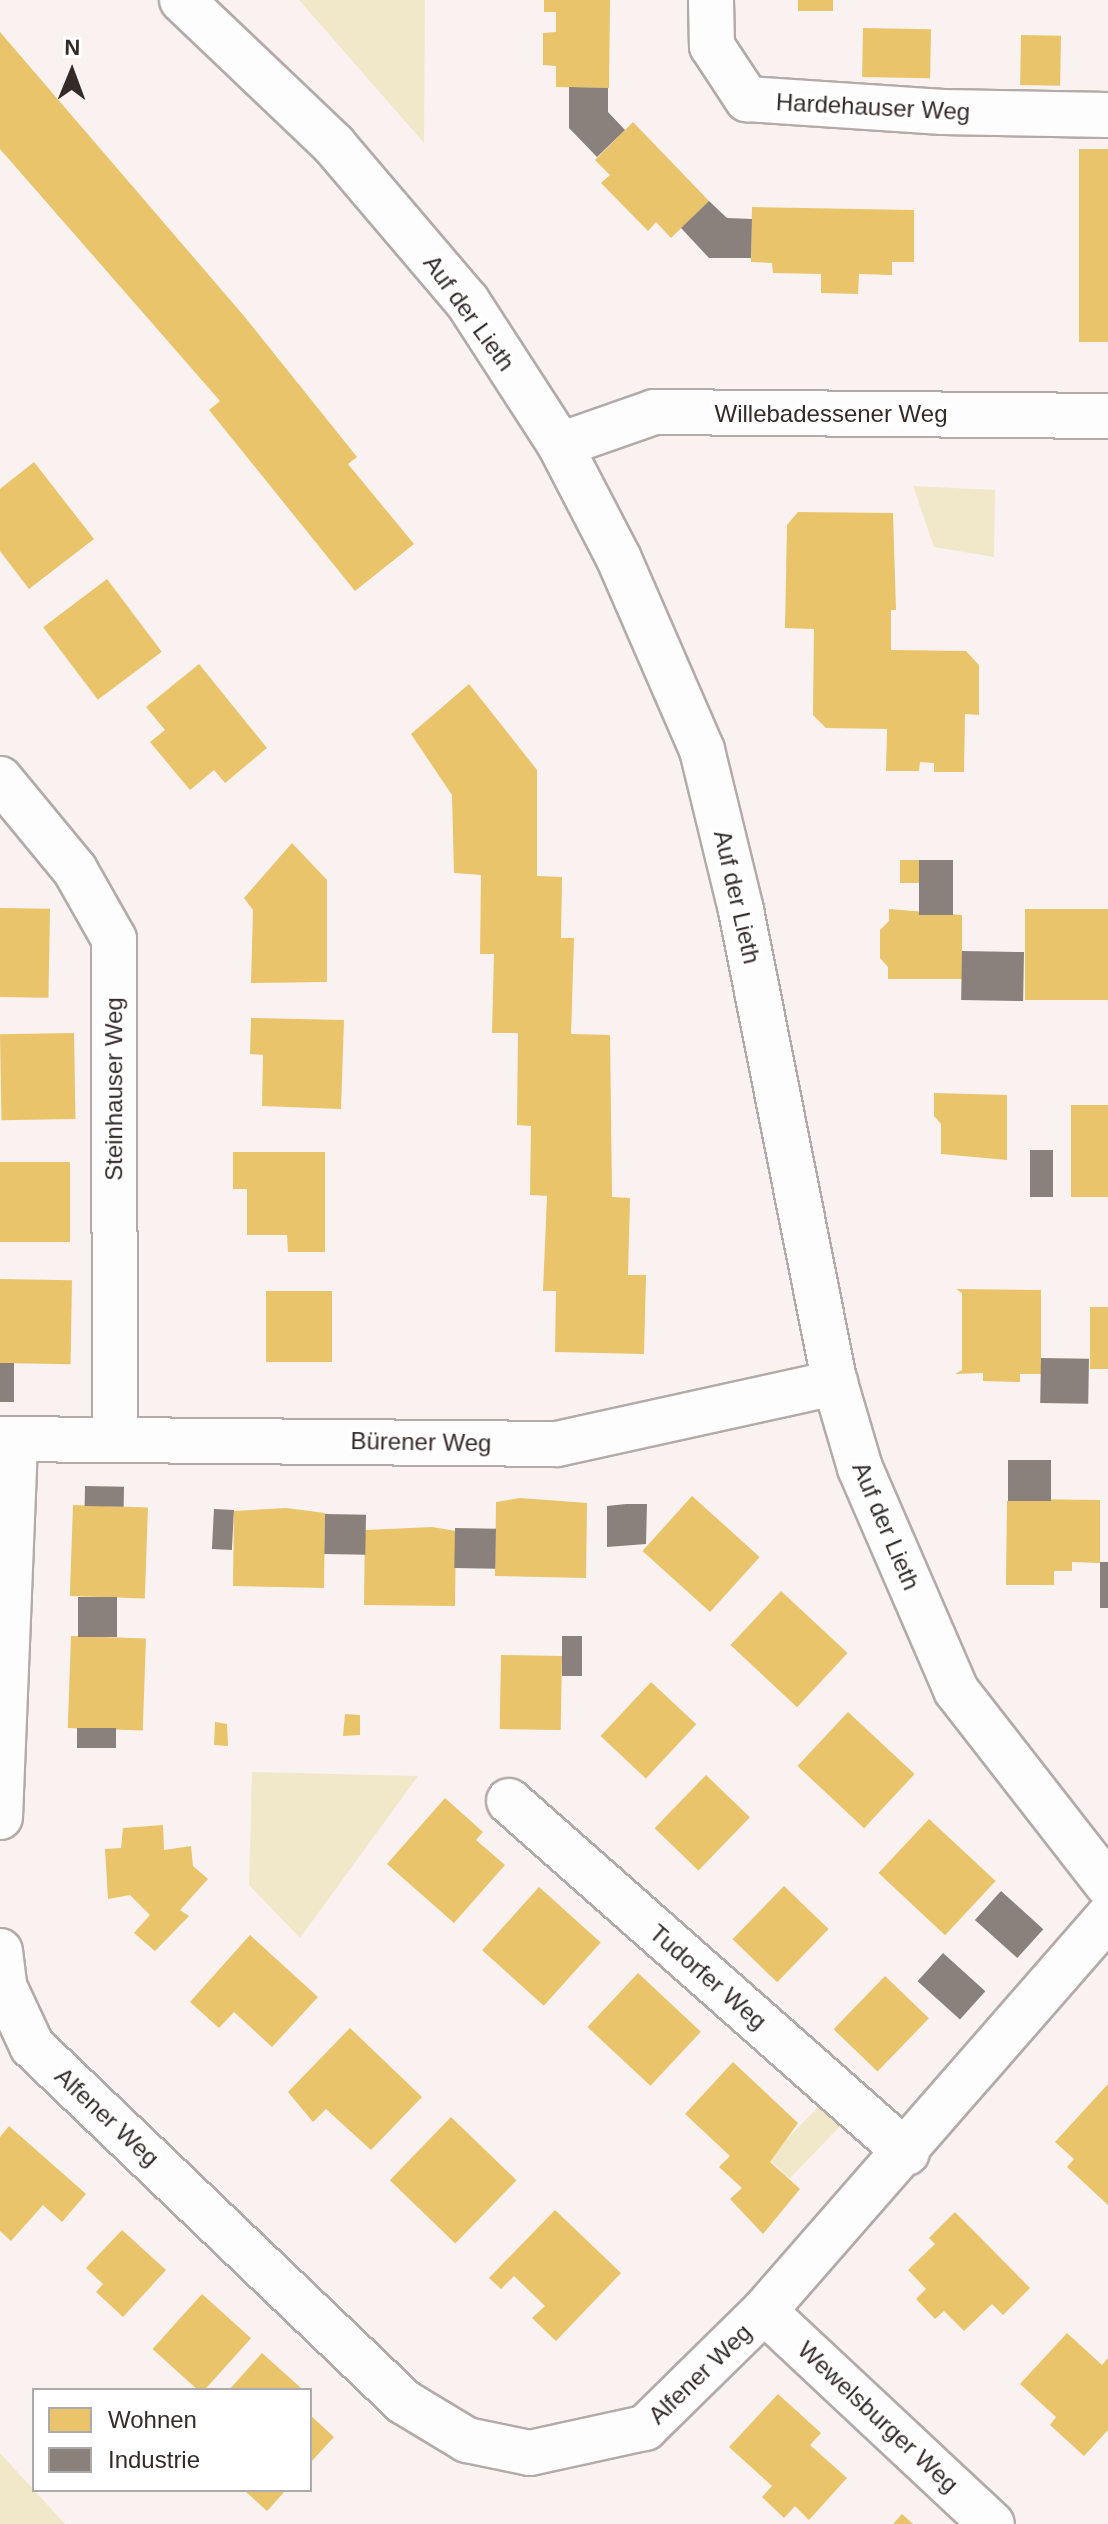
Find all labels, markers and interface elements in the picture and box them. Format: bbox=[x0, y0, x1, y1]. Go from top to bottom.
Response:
north arrow bbox=[32, 32, 112, 112]
text: N bbox=[64, 35, 81, 60]
street label: Hardehauser Weg bbox=[775, 88, 971, 126]
street label: Auf der Lieth bbox=[417, 249, 521, 377]
street label: Willebadessener Weg bbox=[714, 400, 948, 428]
street label: Auf der Lieth bbox=[708, 827, 766, 967]
street label: Steinhauser Weg bbox=[100, 997, 128, 1181]
street label: Bürener Weg bbox=[350, 1426, 492, 1458]
street label: Auf der Lieth bbox=[846, 1458, 926, 1594]
street label: Tudorfer Weg bbox=[644, 1918, 772, 2036]
street label: Alfener Weg bbox=[49, 2062, 165, 2172]
street label: Alfener Weg bbox=[643, 2318, 757, 2430]
street label: Wewelsburger Weg bbox=[792, 2335, 964, 2499]
legend bbox=[32, 2388, 312, 2492]
text: Wohnen bbox=[108, 2406, 197, 2433]
text: Industrie bbox=[108, 2446, 200, 2473]

